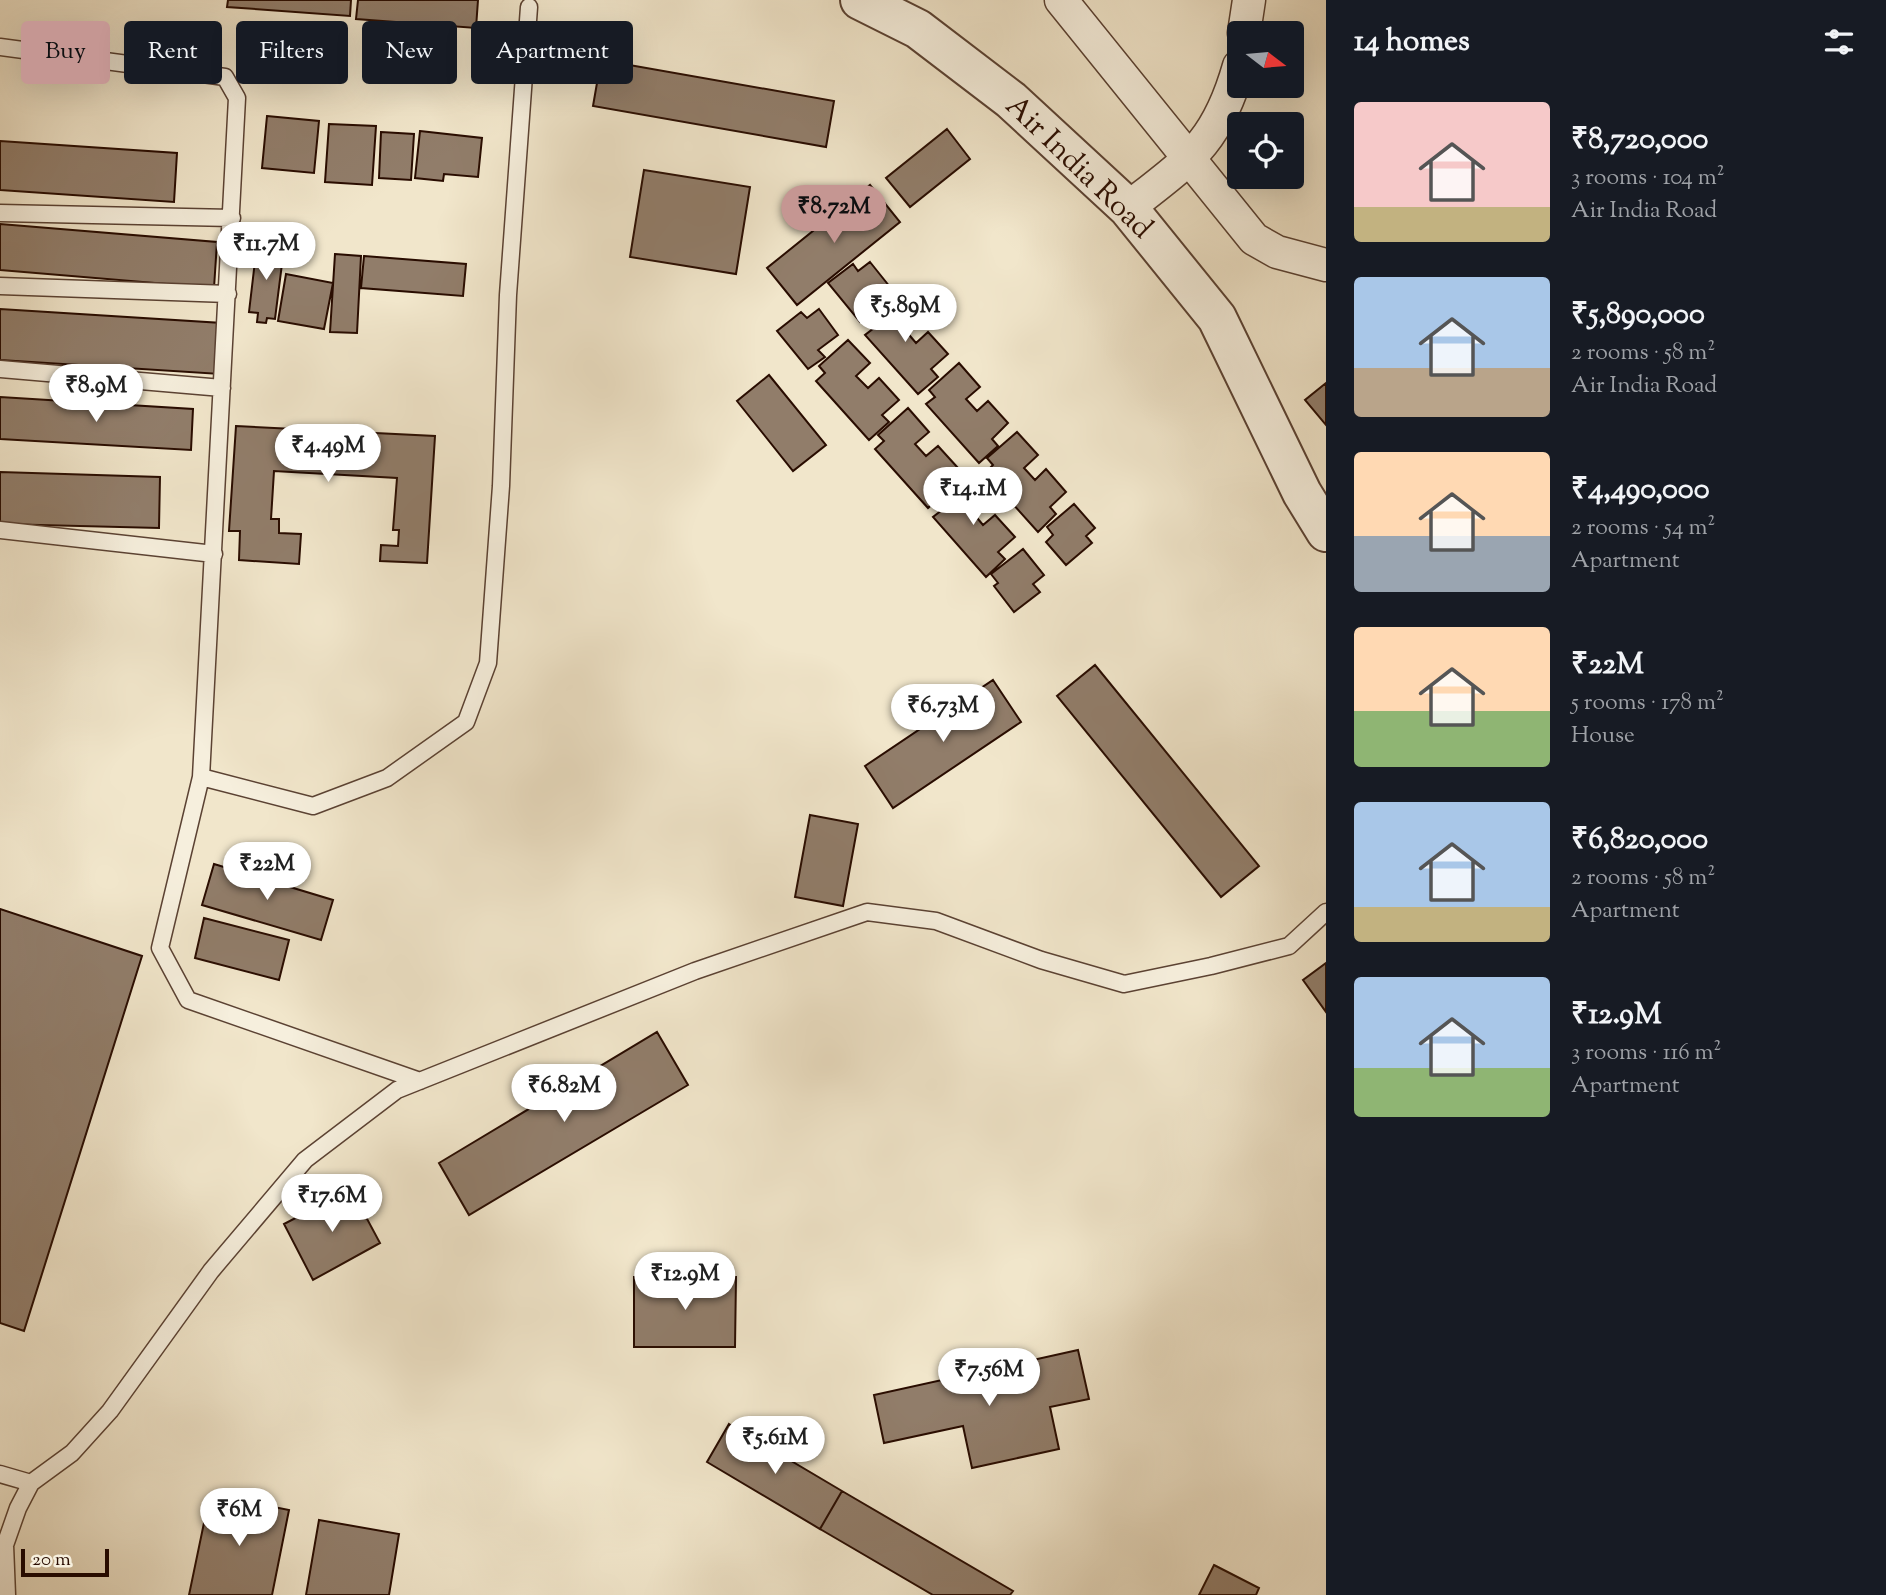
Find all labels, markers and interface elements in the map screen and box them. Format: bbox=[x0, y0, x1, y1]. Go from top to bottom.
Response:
chip: Buy bbox=[21, 21, 110, 84]
chip: Rent bbox=[124, 21, 222, 84]
chip: Filters bbox=[236, 21, 348, 84]
chip: New bbox=[362, 21, 457, 84]
chip: Apartment bbox=[471, 21, 633, 84]
north arrow bbox=[1227, 21, 1304, 98]
map controls bbox=[1227, 21, 1304, 189]
text: 14 homes bbox=[1354, 21, 1470, 64]
icon: filters bbox=[1820, 23, 1858, 61]
street label: Air India Road bbox=[994, 86, 1162, 250]
button: locate bbox=[1227, 112, 1304, 189]
text: ₹8,720,000 bbox=[1571, 119, 1708, 162]
icon: home bbox=[1410, 130, 1494, 214]
text: 3 rooms · 104 m² bbox=[1571, 162, 1725, 195]
pin: ₹8.72M bbox=[777, 186, 891, 245]
text: ₹8.72M bbox=[797, 191, 871, 224]
text: Air India Road bbox=[1571, 195, 1717, 228]
pin: ₹11.7M bbox=[209, 222, 323, 282]
text: ₹11.7M bbox=[233, 228, 299, 261]
pin: ₹5.89M bbox=[848, 284, 962, 344]
text: ₹5.89M bbox=[870, 290, 940, 323]
text: ₹5,890,000 bbox=[1571, 294, 1705, 337]
icon: home bbox=[1410, 305, 1494, 389]
text: 2 rooms · 58 m² bbox=[1571, 337, 1715, 370]
pin: ₹8.9M bbox=[47, 364, 145, 424]
text: ₹8.9M bbox=[65, 370, 127, 403]
text: Air India Road bbox=[1571, 370, 1717, 403]
pin: ₹4.49M bbox=[271, 424, 385, 484]
text: ₹4.49M bbox=[291, 430, 365, 463]
pin: ₹14.1M bbox=[916, 468, 1030, 527]
text: ₹4,490,000 bbox=[1571, 469, 1710, 512]
text: ₹14.1M bbox=[939, 473, 1007, 506]
icon: home bbox=[1410, 480, 1494, 564]
text: 2 rooms · 54 m² bbox=[1571, 512, 1715, 545]
text: Apartment bbox=[1571, 545, 1680, 578]
text: ₹22M bbox=[1571, 644, 1644, 687]
icon: home bbox=[1410, 655, 1494, 739]
pin: ₹6.73M bbox=[886, 684, 1000, 744]
text: 5 rooms · 178 m² bbox=[1571, 687, 1724, 720]
text: ₹6.73M bbox=[907, 690, 979, 723]
text: House bbox=[1571, 720, 1635, 753]
text: ₹6,820,000 bbox=[1571, 819, 1708, 862]
icon: home bbox=[1410, 830, 1494, 914]
pin: ₹22M bbox=[226, 842, 308, 902]
text: ₹22M bbox=[239, 848, 295, 881]
text: 2 rooms · 58 m² bbox=[1571, 862, 1715, 895]
text: Apartment bbox=[1571, 895, 1680, 928]
text: ₹12.9M bbox=[1571, 994, 1662, 1037]
icon: home bbox=[1410, 1005, 1494, 1089]
text: 3 rooms · 116 m² bbox=[1571, 1037, 1721, 1070]
pin: ₹6.82M bbox=[507, 1064, 621, 1124]
text: ₹6.82M bbox=[527, 1070, 601, 1103]
text: Apartment bbox=[1571, 1070, 1680, 1103]
pin: ₹17.6M bbox=[275, 1174, 389, 1234]
text: ₹17.6M bbox=[297, 1180, 367, 1213]
pin: ₹12.9M bbox=[628, 1252, 742, 1312]
text: ₹12.9M bbox=[650, 1258, 720, 1291]
pin: ₹7.56M bbox=[932, 1348, 1046, 1408]
text: ₹7.56M bbox=[954, 1354, 1024, 1387]
pin: ₹5.61M bbox=[718, 1416, 832, 1476]
text: ₹5.61M bbox=[742, 1422, 808, 1455]
pin: ₹6M bbox=[205, 1488, 273, 1548]
text: ₹6M bbox=[216, 1494, 262, 1527]
scale bar bbox=[21, 1546, 108, 1578]
text: 20 m bbox=[32, 1547, 71, 1574]

